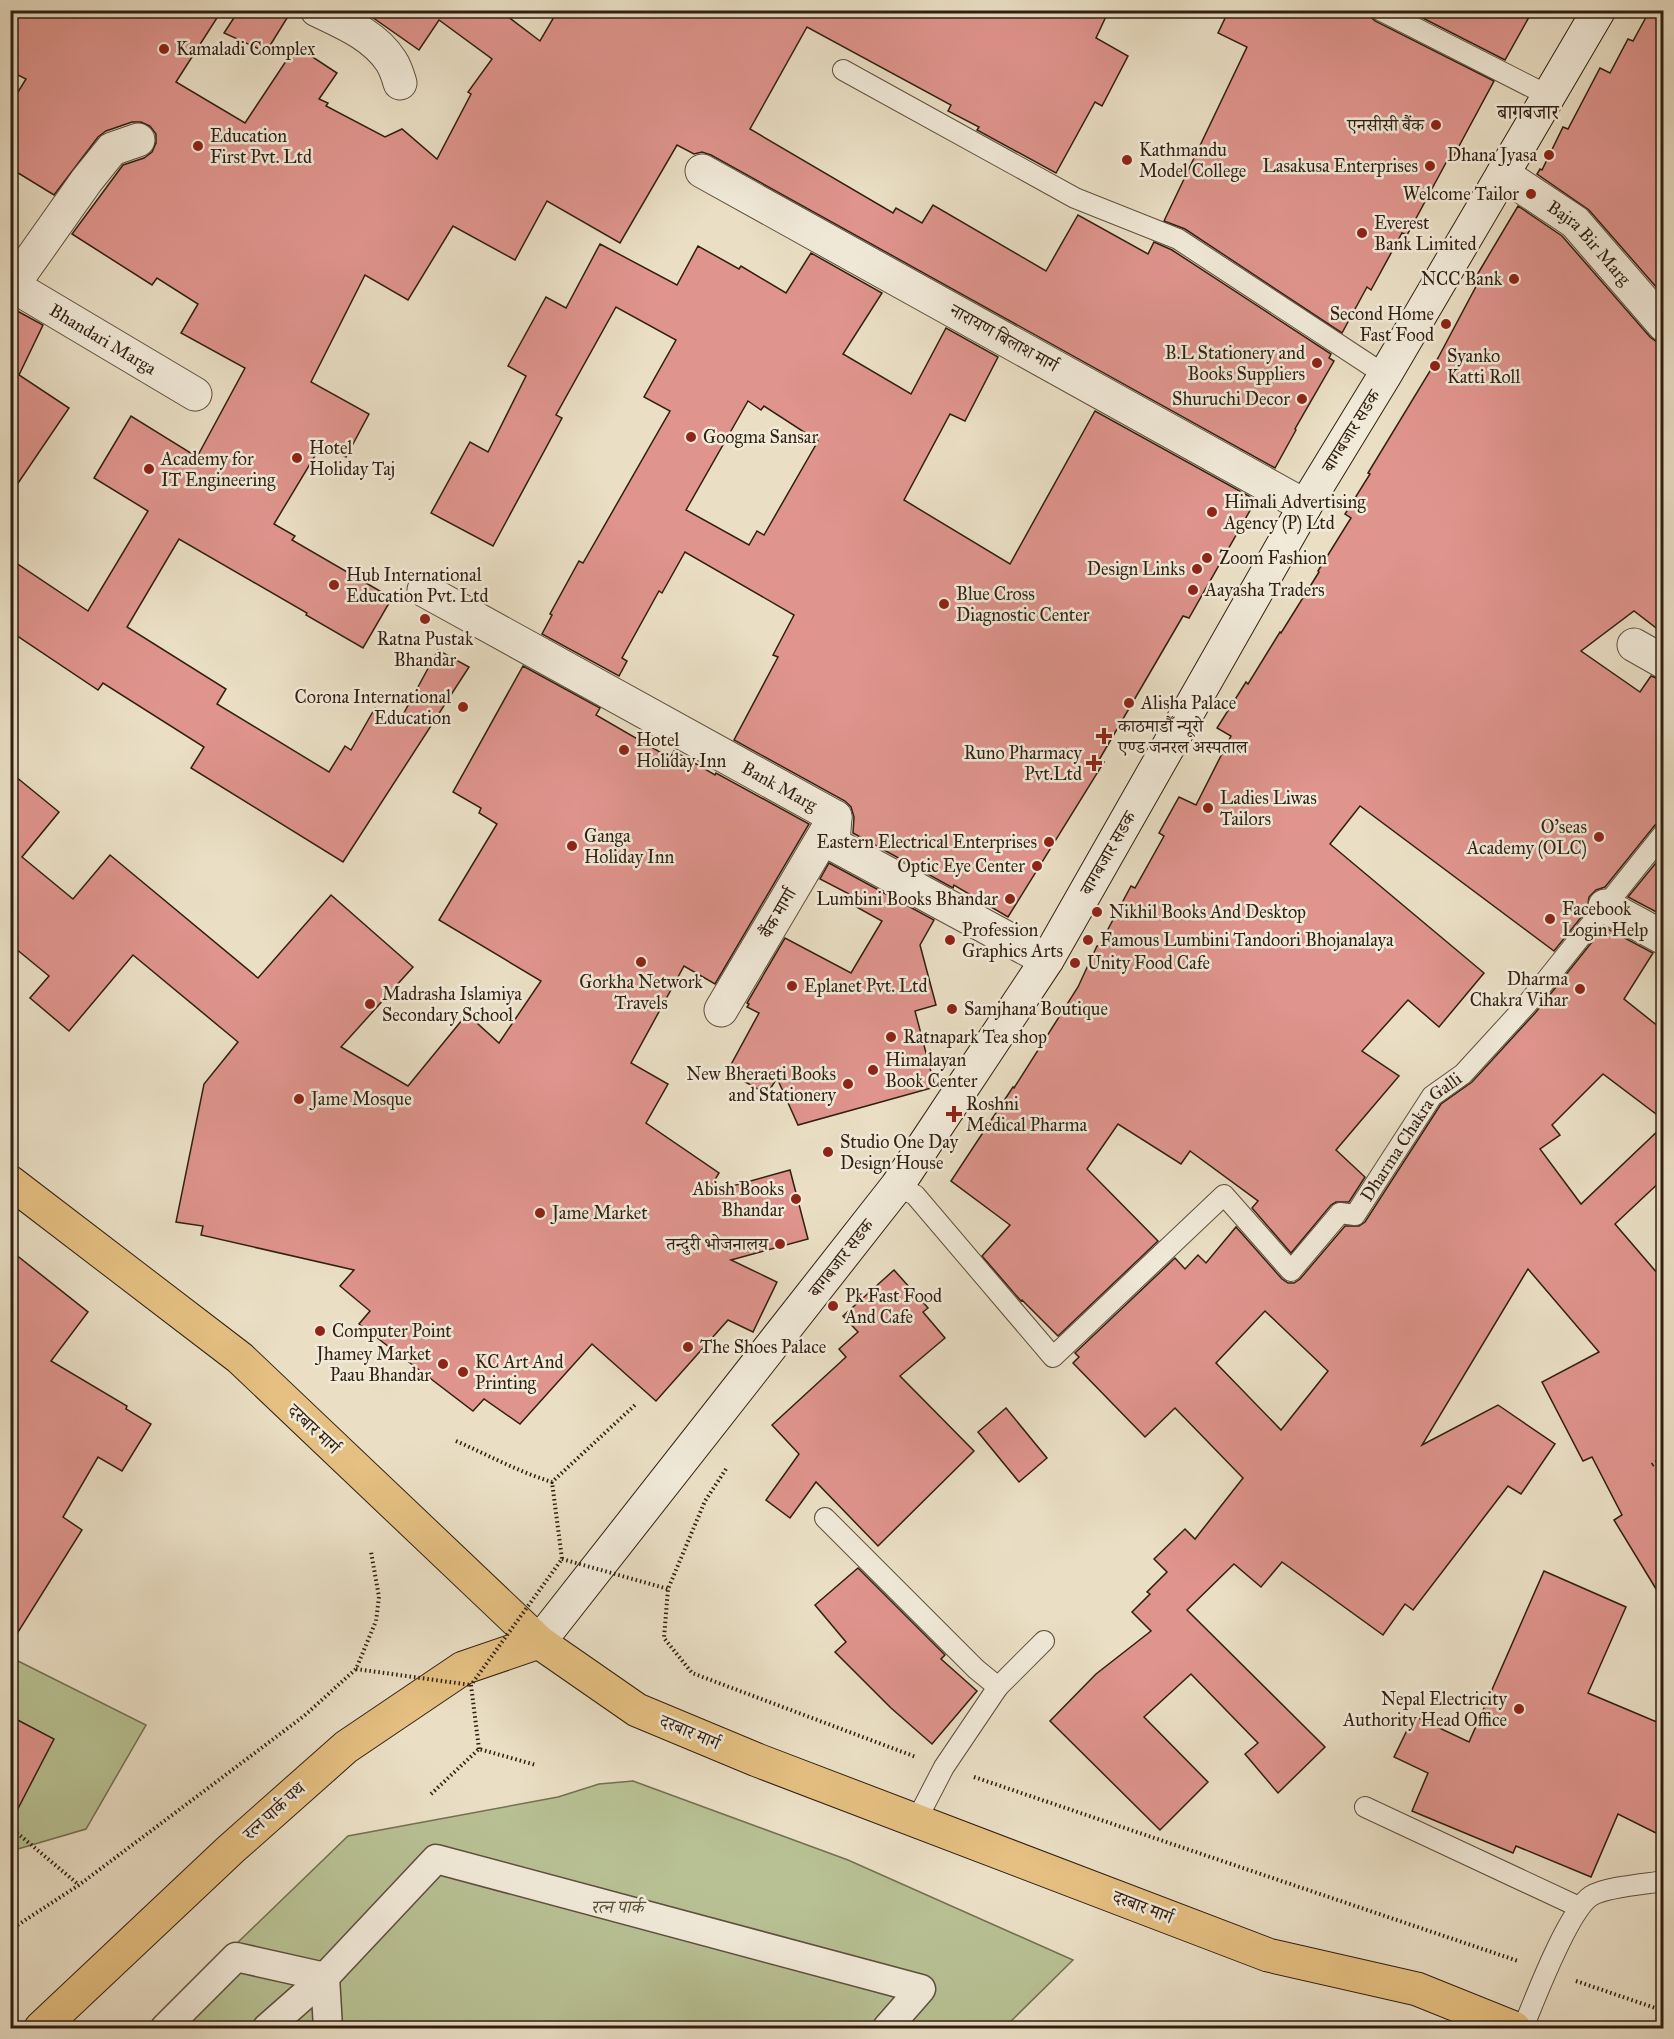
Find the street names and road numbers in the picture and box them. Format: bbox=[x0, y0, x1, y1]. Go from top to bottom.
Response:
street label: Bajra Bir Marg bbox=[1543, 196, 1636, 291]
street label: Bhandari Marga bbox=[45, 299, 161, 380]
street label: नारायण बिलाश मार्ग bbox=[945, 299, 1063, 378]
street label: बागबजार सडक bbox=[1317, 385, 1386, 477]
street label: Bank Marg bbox=[738, 757, 821, 817]
street label: बागबजार सडक bbox=[1075, 806, 1141, 900]
street label: बैंक मार्गा bbox=[754, 883, 802, 943]
street label: Dharma Chakra Galli bbox=[1356, 1067, 1466, 1205]
street label: बागबजार सडक bbox=[803, 1214, 879, 1302]
street label: दरबार मार्ग bbox=[283, 1399, 346, 1460]
street label: दरबार मार्ग bbox=[656, 1709, 725, 1755]
street label: रत्न पार्क पथ bbox=[238, 1776, 311, 1845]
street label: दरबार मार्ग bbox=[1109, 1885, 1178, 1929]

